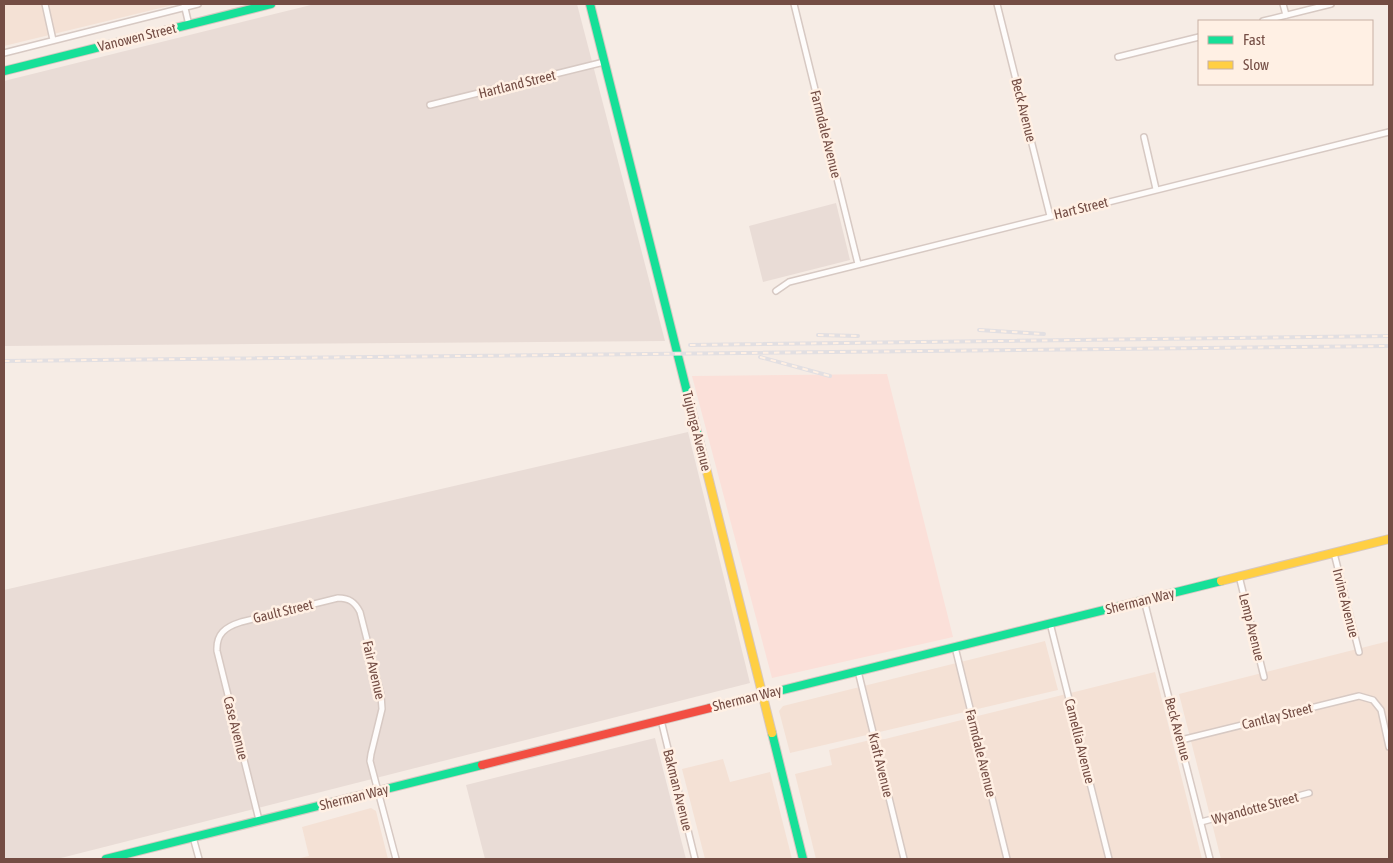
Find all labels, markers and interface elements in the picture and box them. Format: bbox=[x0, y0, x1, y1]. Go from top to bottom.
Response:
street label: Vanowen Street bbox=[96, 20, 178, 54]
legend bbox=[1198, 20, 1373, 85]
text: Fast bbox=[1243, 31, 1265, 48]
text: Slow bbox=[1243, 56, 1269, 73]
street label: Hartland Street bbox=[477, 67, 557, 101]
street label: Beck Avenue bbox=[1008, 77, 1040, 143]
street label: Farmdale Avenue bbox=[807, 88, 845, 180]
street label: Hart Street bbox=[1052, 194, 1110, 222]
street label: Tujunga Avenue bbox=[679, 389, 715, 473]
street label: Irvine Avenue bbox=[1330, 567, 1362, 639]
street label: Sherman Way bbox=[1104, 585, 1176, 617]
street label: Lemp Avenue bbox=[1236, 592, 1268, 662]
street label: Gault Street bbox=[251, 596, 315, 626]
street label: Fair Avenue bbox=[359, 639, 389, 701]
street label: Sherman Way bbox=[711, 682, 783, 714]
street label: Case Avenue bbox=[220, 695, 252, 761]
street label: Beck Avenue bbox=[1162, 696, 1194, 762]
street label: Camellia Avenue bbox=[1062, 697, 1098, 785]
street label: Cantlay Street bbox=[1240, 699, 1314, 733]
street label: Farmdale Avenue bbox=[962, 707, 1000, 799]
street label: Kraft Avenue bbox=[865, 731, 897, 799]
street label: Bakman Avenue bbox=[660, 748, 696, 832]
street label: Sherman Way bbox=[318, 781, 390, 813]
street label: Wyandotte Street bbox=[1210, 789, 1300, 827]

